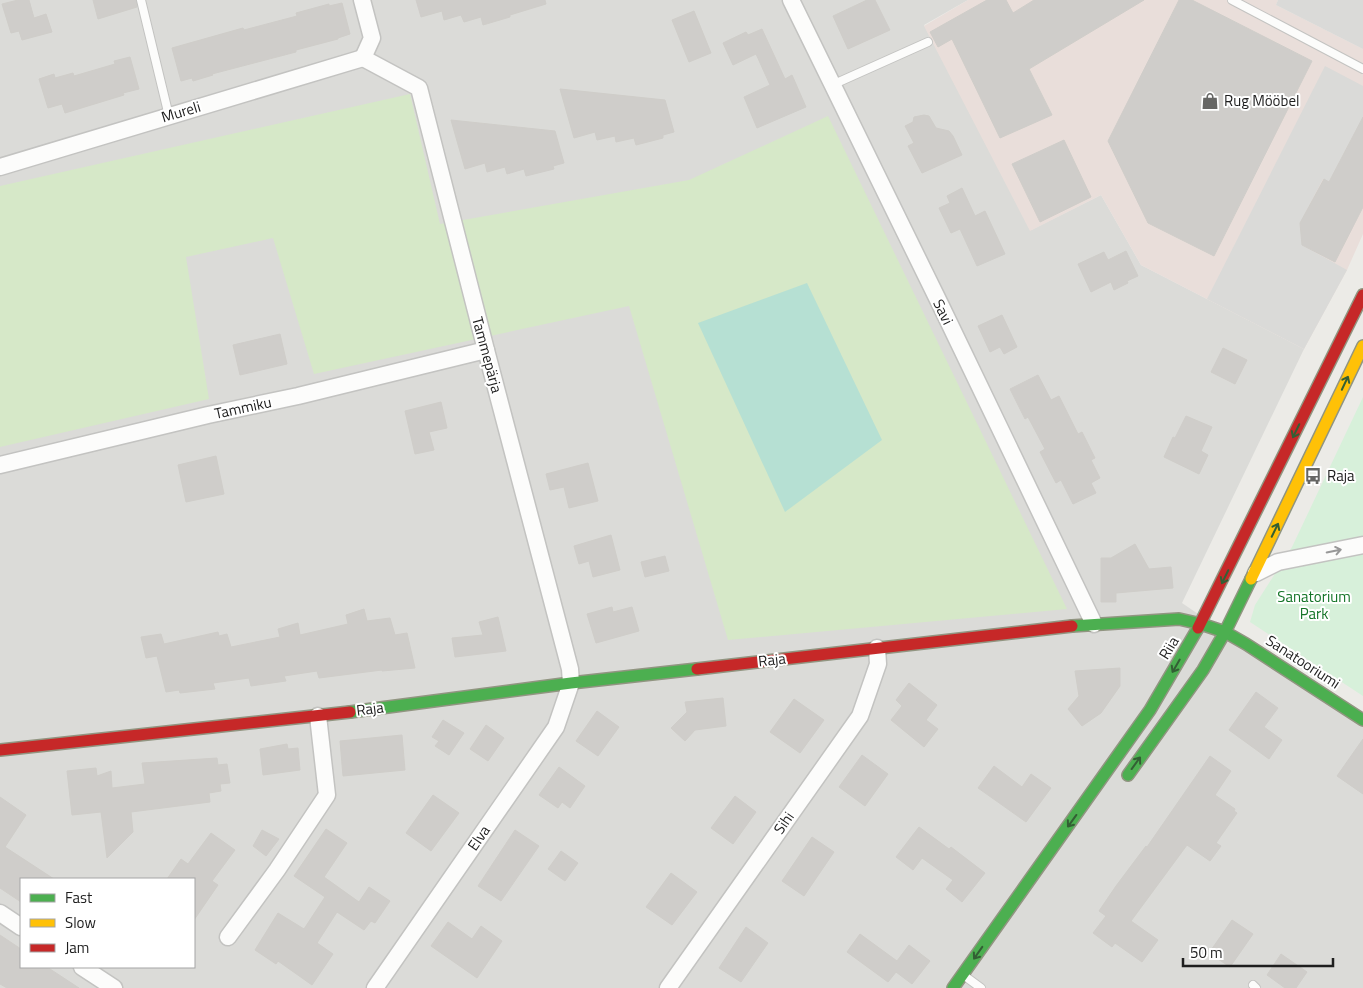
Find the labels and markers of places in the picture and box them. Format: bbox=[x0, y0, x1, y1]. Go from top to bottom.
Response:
place label: Rug Mööbel bbox=[1224, 89, 1299, 112]
shop icon: Rug Mööbel bbox=[1200, 91, 1220, 111]
place label: Raja bbox=[1327, 464, 1355, 487]
bus stop icon: Raja bbox=[1303, 466, 1323, 486]

